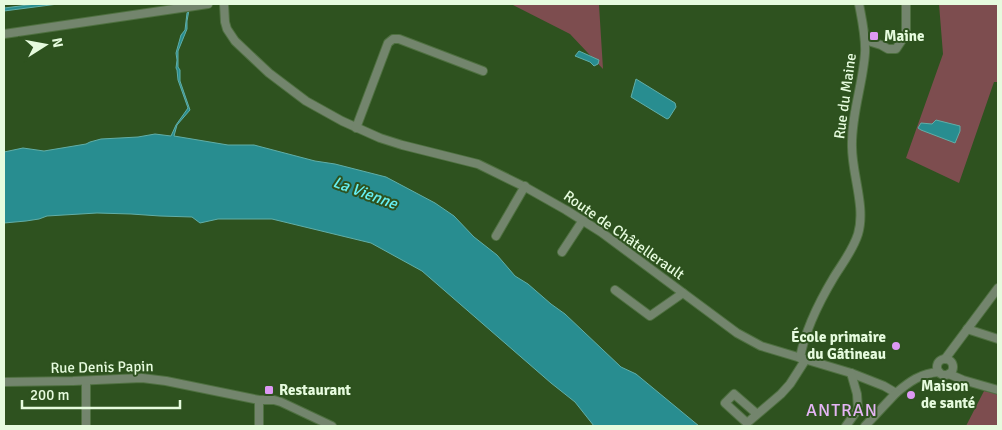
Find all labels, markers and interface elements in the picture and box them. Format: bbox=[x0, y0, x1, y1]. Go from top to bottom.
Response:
north arrow bbox=[20, 20, 70, 70]
place label: Maine bbox=[884, 27, 924, 45]
marker: Maine bbox=[868, 30, 880, 42]
text: N bbox=[48, 36, 67, 49]
street label: Rue du Maine bbox=[830, 52, 860, 140]
water label: La Vienne bbox=[330, 172, 401, 214]
street label: Route de Châtellerault bbox=[560, 186, 688, 284]
place label: École primaire du Gâtineau bbox=[791, 327, 886, 363]
marker: École primaire du Gâtineau bbox=[890, 340, 902, 352]
street label: Rue Denis Papin bbox=[50, 357, 154, 377]
place label: Maison de santé bbox=[921, 377, 975, 412]
scale bar bbox=[22, 378, 180, 410]
place label: Restaurant bbox=[279, 381, 351, 399]
marker: Restaurant bbox=[263, 384, 275, 396]
text: 200 m bbox=[30, 386, 70, 404]
marker: Maison de santé bbox=[905, 389, 917, 401]
district label: ANTRAN bbox=[806, 399, 878, 421]

